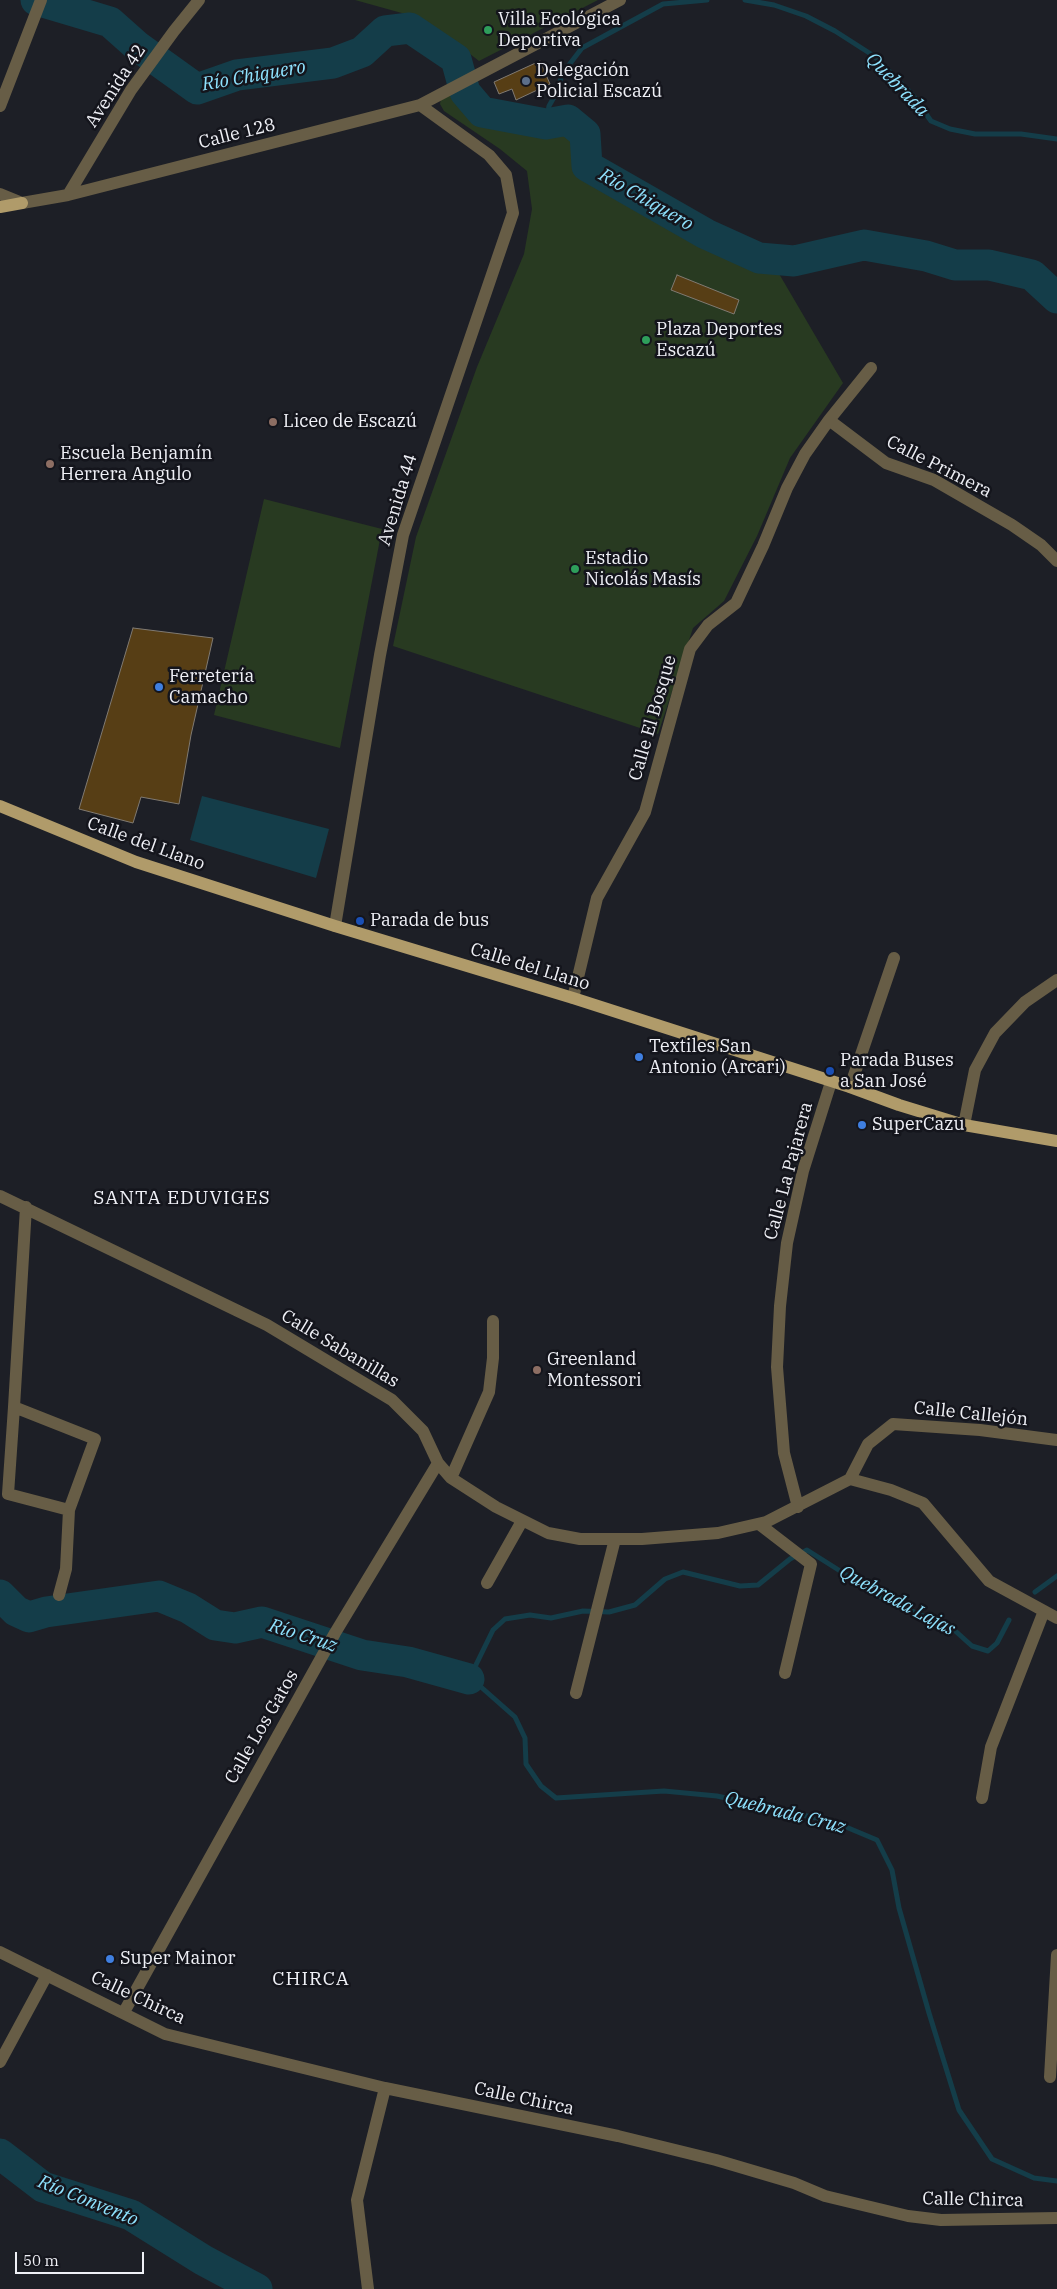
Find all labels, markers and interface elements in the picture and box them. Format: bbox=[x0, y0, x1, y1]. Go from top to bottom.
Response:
place label: Villa Ecológica Deportiva bbox=[498, 9, 621, 52]
marker: Villa Ecológica Deportiva bbox=[482, 24, 494, 36]
street label: Avenida 42 bbox=[81, 40, 151, 132]
water label: Quebrada bbox=[861, 48, 933, 122]
water label: Río Chiquero bbox=[200, 56, 308, 96]
place label: Delegación Policial Escazú bbox=[536, 60, 662, 102]
marker: Delegación Policial Escazú bbox=[520, 75, 532, 87]
street label: Calle 128 bbox=[196, 114, 278, 154]
water label: Río Chiquero bbox=[595, 164, 697, 236]
place label: Plaza Deportes Escazú bbox=[656, 319, 782, 362]
marker: Plaza Deportes Escazú bbox=[640, 334, 652, 346]
place label: Liceo de Escazú bbox=[283, 411, 417, 433]
marker: Liceo de Escazú bbox=[267, 416, 279, 428]
street label: Calle Primera bbox=[883, 431, 995, 503]
place label: Escuela Benjamín Herrera Angulo bbox=[60, 443, 213, 486]
street label: Avenida 44 bbox=[374, 452, 422, 548]
marker: Escuela Benjamín Herrera Angulo bbox=[44, 458, 56, 470]
place label: Estadio Nicolás Masís bbox=[585, 548, 701, 590]
marker: Estadio Nicolás Masís bbox=[569, 563, 581, 575]
street label: Calle El Bosque bbox=[625, 653, 681, 783]
place label: Ferretería Camacho bbox=[169, 666, 254, 709]
marker: Ferretería Camacho bbox=[153, 681, 165, 693]
street label: Calle del Llano bbox=[84, 813, 208, 875]
place label: Parada de bus bbox=[370, 910, 489, 932]
marker: Parada de bus bbox=[354, 915, 366, 927]
street label: Calle del Llano bbox=[468, 939, 592, 995]
place label: Textiles San Antonio (Arcari) bbox=[649, 1036, 786, 1078]
place label: Parada Buses a San José bbox=[840, 1050, 954, 1092]
marker: Textiles San Antonio (Arcari) bbox=[633, 1051, 645, 1063]
marker: Parada Buses a San José bbox=[824, 1065, 836, 1077]
street label: Calle La Pajarera bbox=[760, 1100, 818, 1242]
place label: SuperCazu bbox=[872, 1114, 965, 1136]
marker: SuperCazu bbox=[856, 1119, 868, 1131]
district label: SANTA EDUVIGES bbox=[92, 1188, 272, 1210]
street label: Calle Sabanillas bbox=[277, 1305, 403, 1393]
place label: Greenland Montessori bbox=[547, 1349, 642, 1392]
marker: Greenland Montessori bbox=[531, 1364, 543, 1376]
street label: Calle Callejón bbox=[913, 1397, 1029, 1431]
water label: Quebrada Lajas bbox=[835, 1561, 959, 1641]
water label: Río Cruz bbox=[266, 1614, 340, 1658]
street label: Calle Los Gatos bbox=[221, 1666, 303, 1788]
water label: Quebrada Cruz bbox=[722, 1787, 848, 1839]
place label: Super Mainor bbox=[120, 1948, 236, 1970]
marker: Super Mainor bbox=[104, 1953, 116, 1965]
street label: Calle Chirca bbox=[87, 1967, 189, 2029]
district label: CHIRCA bbox=[271, 1969, 351, 1991]
street label: Calle Chirca bbox=[472, 2078, 576, 2120]
water label: Río Convento bbox=[35, 2171, 141, 2231]
street label: Calle Chirca bbox=[922, 2188, 1024, 2212]
scale bar bbox=[18, 2242, 146, 2274]
text: 50 m bbox=[23, 2251, 59, 2270]

